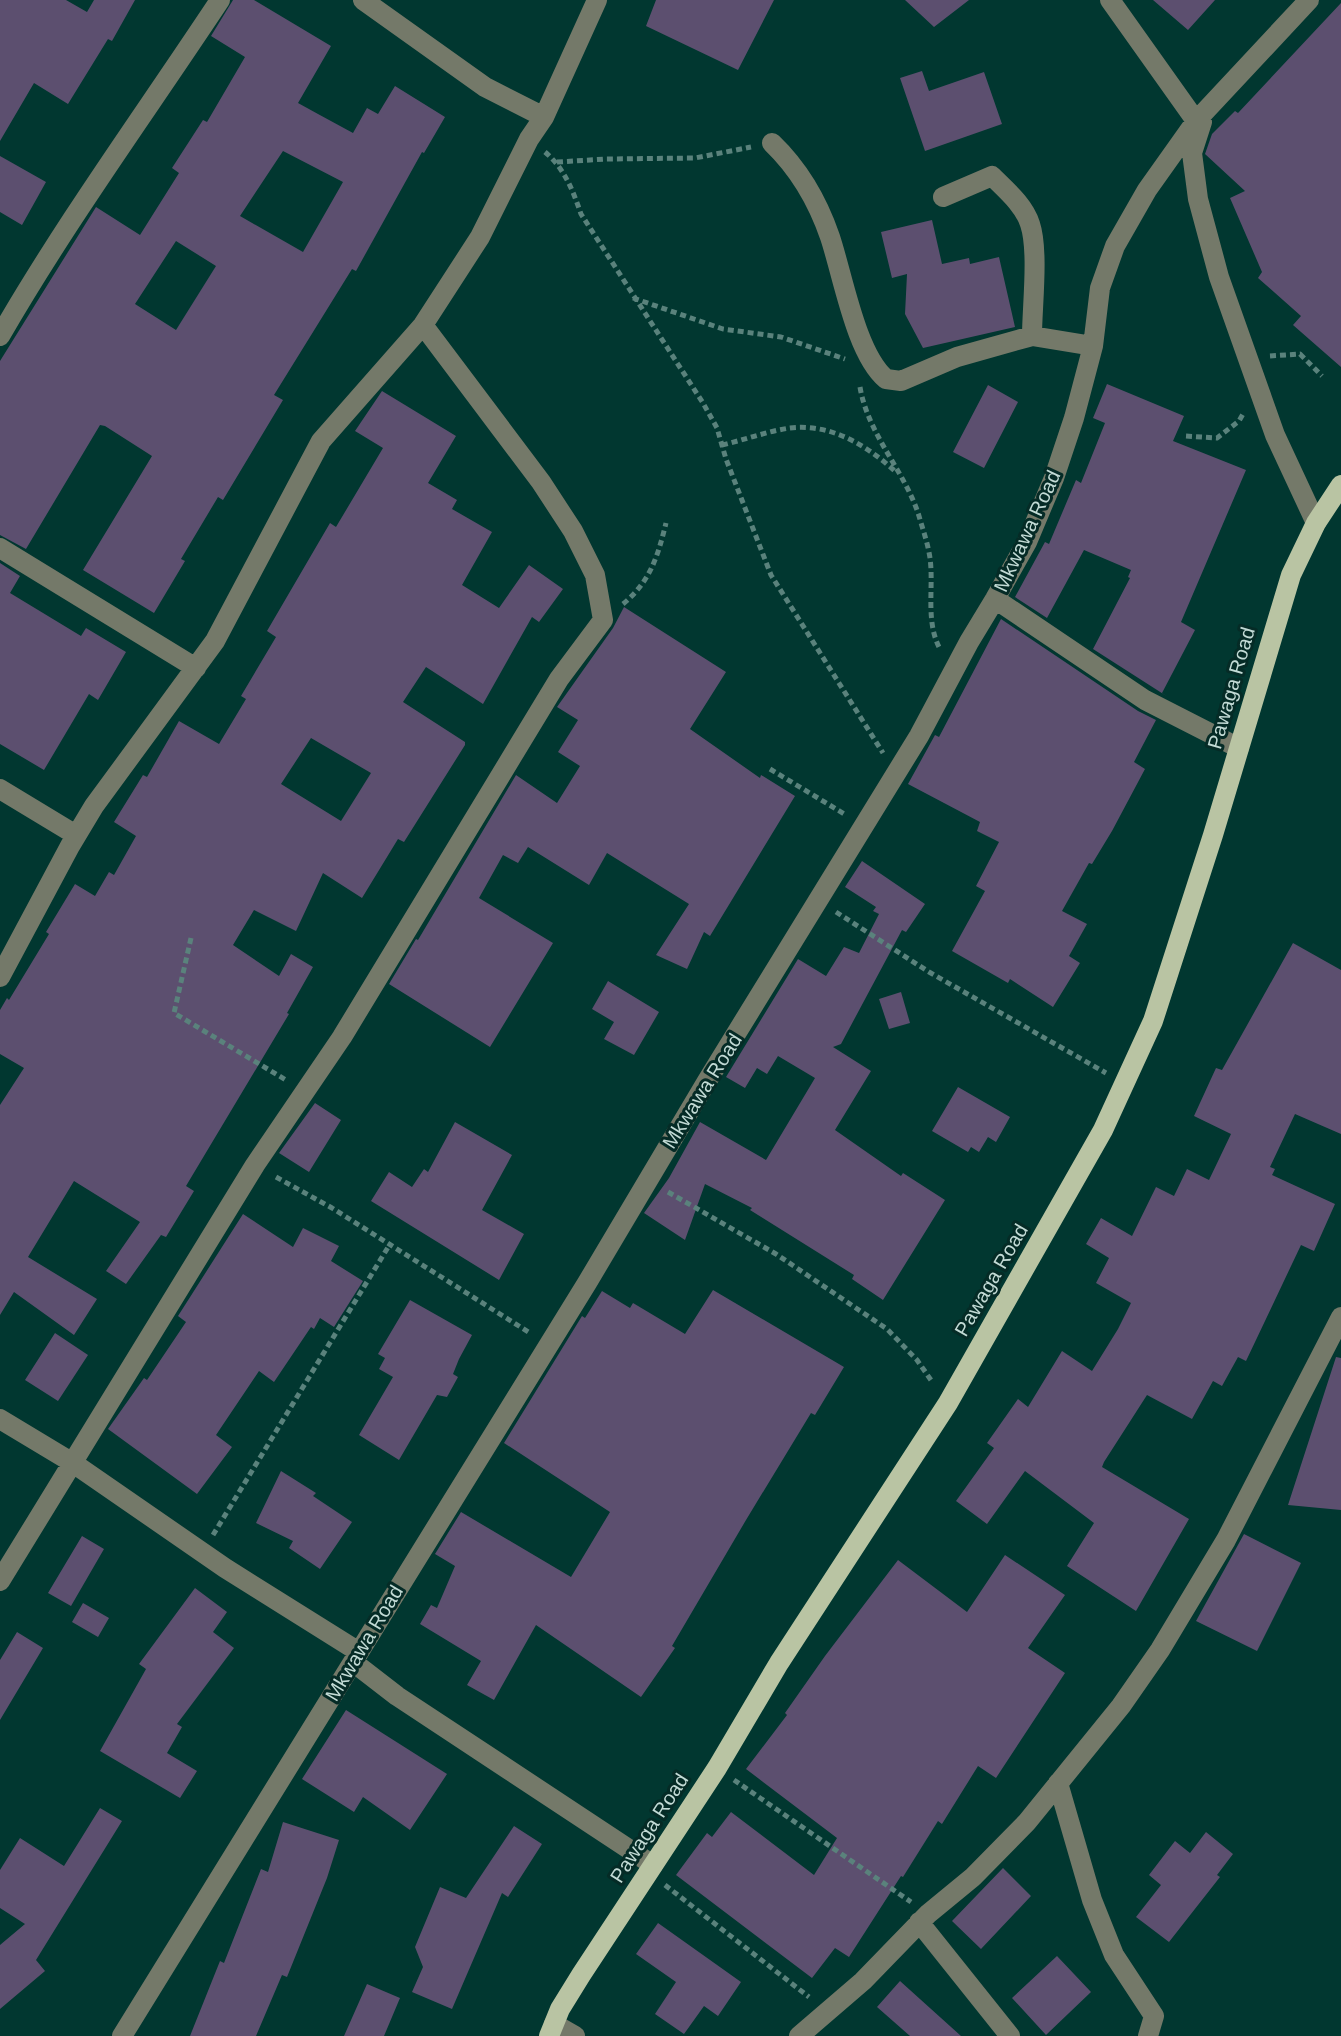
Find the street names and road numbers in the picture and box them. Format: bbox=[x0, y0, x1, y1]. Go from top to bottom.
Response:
street label: Mkwawa Road bbox=[989, 467, 1065, 595]
street label: Pawaga Road bbox=[1203, 625, 1259, 751]
street label: Mkwawa Road bbox=[658, 1030, 746, 1152]
street label: Pawaga Road bbox=[950, 1220, 1032, 1340]
street label: Mkwawa Road bbox=[321, 1581, 407, 1705]
street label: Pawaga Road bbox=[606, 1769, 692, 1887]

